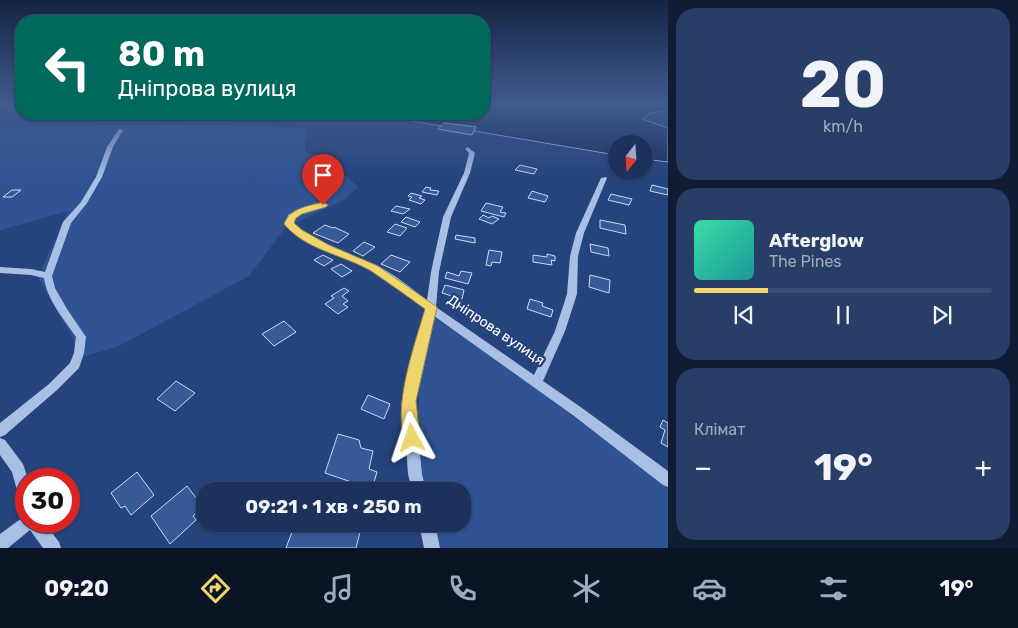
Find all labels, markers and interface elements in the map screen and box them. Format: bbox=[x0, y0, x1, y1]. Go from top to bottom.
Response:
text: 80 m bbox=[118, 33, 205, 75]
icon: left bbox=[35, 35, 100, 100]
text: 20 bbox=[800, 46, 886, 123]
text: Дніпрова вулиця bbox=[118, 75, 296, 102]
text: km/h bbox=[823, 117, 863, 136]
north arrow bbox=[608, 135, 652, 180]
map controls bbox=[608, 135, 653, 180]
pin bbox=[302, 154, 344, 205]
icon: arrive bbox=[309, 161, 337, 189]
text: Afterglow bbox=[769, 229, 864, 252]
text: The Pines bbox=[769, 252, 842, 271]
street label: Дніпрова вулиця bbox=[444, 291, 548, 369]
icon: previous bbox=[730, 301, 758, 329]
icon: pause bbox=[829, 301, 857, 329]
icon: next bbox=[928, 301, 956, 329]
position arrow bbox=[385, 411, 437, 463]
text: Клімат bbox=[694, 420, 745, 439]
text: 19° bbox=[814, 444, 873, 490]
text: − bbox=[694, 451, 712, 484]
text: + bbox=[975, 451, 992, 484]
speed limit sign: 30 bbox=[15, 468, 80, 533]
text: 09:21 · 1 хв · 250 m bbox=[245, 495, 422, 518]
icon: directions bbox=[198, 571, 233, 606]
icon: music bbox=[321, 571, 356, 606]
icon: phone bbox=[445, 571, 480, 606]
icon: climate bbox=[569, 571, 604, 606]
icon: car bbox=[692, 571, 727, 606]
icon: filters bbox=[816, 571, 851, 606]
text: 09:20 bbox=[44, 575, 109, 602]
text: 19° bbox=[940, 575, 974, 602]

